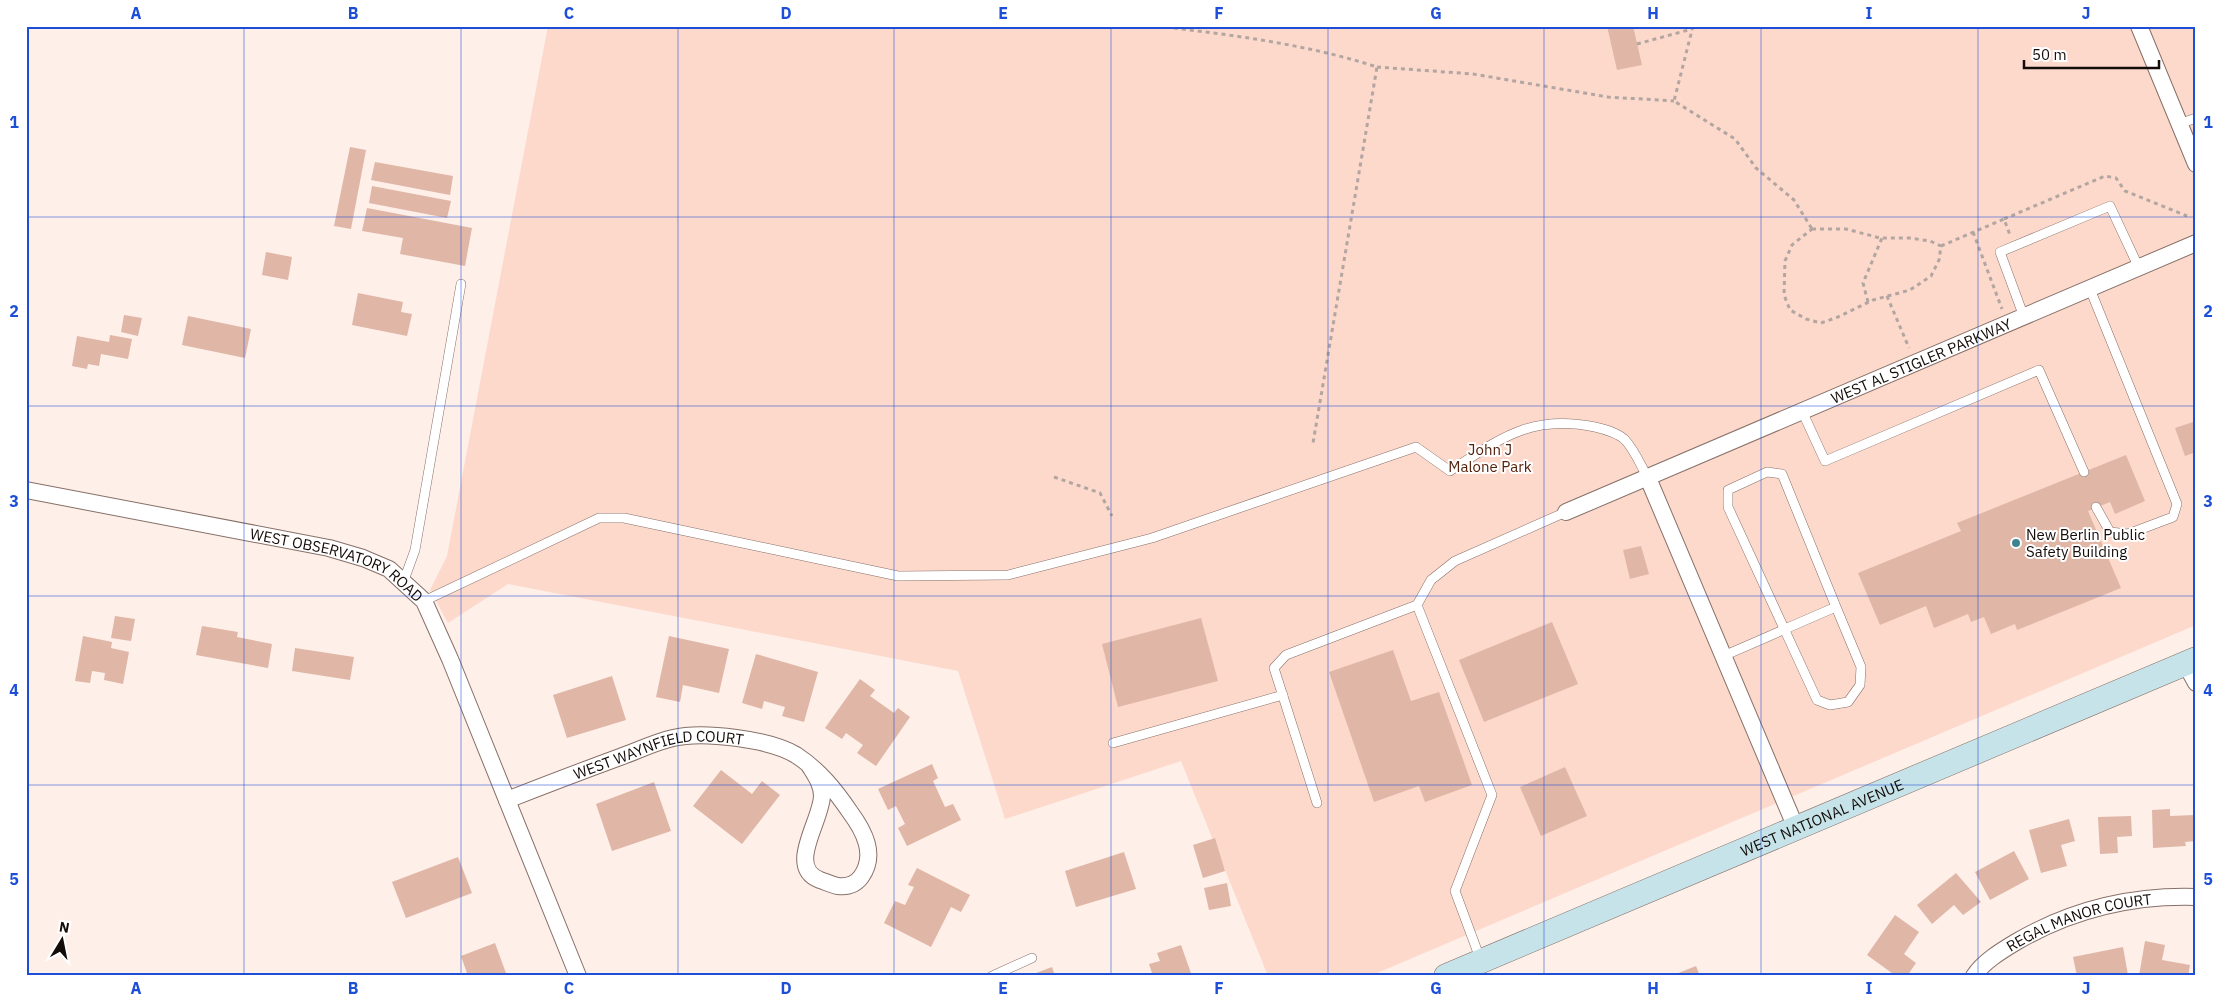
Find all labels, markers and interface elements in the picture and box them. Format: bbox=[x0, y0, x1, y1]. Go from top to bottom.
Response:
text: A bbox=[131, 3, 142, 23]
text: B bbox=[348, 3, 359, 23]
text: C bbox=[564, 3, 574, 23]
text: D bbox=[780, 3, 792, 23]
text: E bbox=[998, 3, 1008, 23]
text: F bbox=[1214, 3, 1224, 23]
text: G bbox=[1430, 3, 1442, 23]
text: H bbox=[1647, 3, 1659, 23]
text: I bbox=[1866, 3, 1873, 23]
text: J bbox=[2082, 3, 2090, 23]
scale bar bbox=[2024, 38, 2160, 70]
text: 50 m bbox=[2032, 45, 2067, 64]
text: 1 bbox=[9, 112, 19, 132]
text: 1 bbox=[2203, 112, 2213, 132]
text: 2 bbox=[9, 301, 19, 321]
text: 2 bbox=[2203, 301, 2213, 321]
street label: WEST AL STIGLER PARKWAY bbox=[1828, 313, 2014, 407]
park label: John J Malone Park bbox=[1448, 440, 1532, 476]
text: 3 bbox=[9, 491, 19, 511]
text: 3 bbox=[2203, 491, 2213, 511]
street label: WEST OBSERVATORY ROAD bbox=[249, 524, 427, 605]
place label: New Berlin Public Safety Building bbox=[2026, 525, 2145, 561]
marker: New Berlin Public Safety Building bbox=[2010, 537, 2022, 549]
text: 4 bbox=[9, 680, 19, 700]
text: 4 bbox=[2203, 680, 2213, 700]
street label: WEST WAYNFIELD COURT bbox=[571, 726, 745, 783]
street label: WEST NATIONAL AVENUE bbox=[1738, 774, 1906, 860]
text: 5 bbox=[9, 869, 19, 889]
text: 5 bbox=[2203, 869, 2213, 889]
street label: REGAL MANOR COURT bbox=[2002, 889, 2153, 955]
north arrow bbox=[38, 914, 88, 964]
text: N bbox=[58, 917, 71, 937]
text: A bbox=[131, 978, 142, 998]
text: B bbox=[348, 978, 359, 998]
text: C bbox=[564, 978, 574, 998]
text: D bbox=[780, 978, 792, 998]
text: E bbox=[998, 978, 1008, 998]
text: F bbox=[1214, 978, 1224, 998]
text: G bbox=[1430, 978, 1442, 998]
text: H bbox=[1647, 978, 1659, 998]
text: I bbox=[1866, 978, 1873, 998]
text: J bbox=[2082, 978, 2090, 998]

